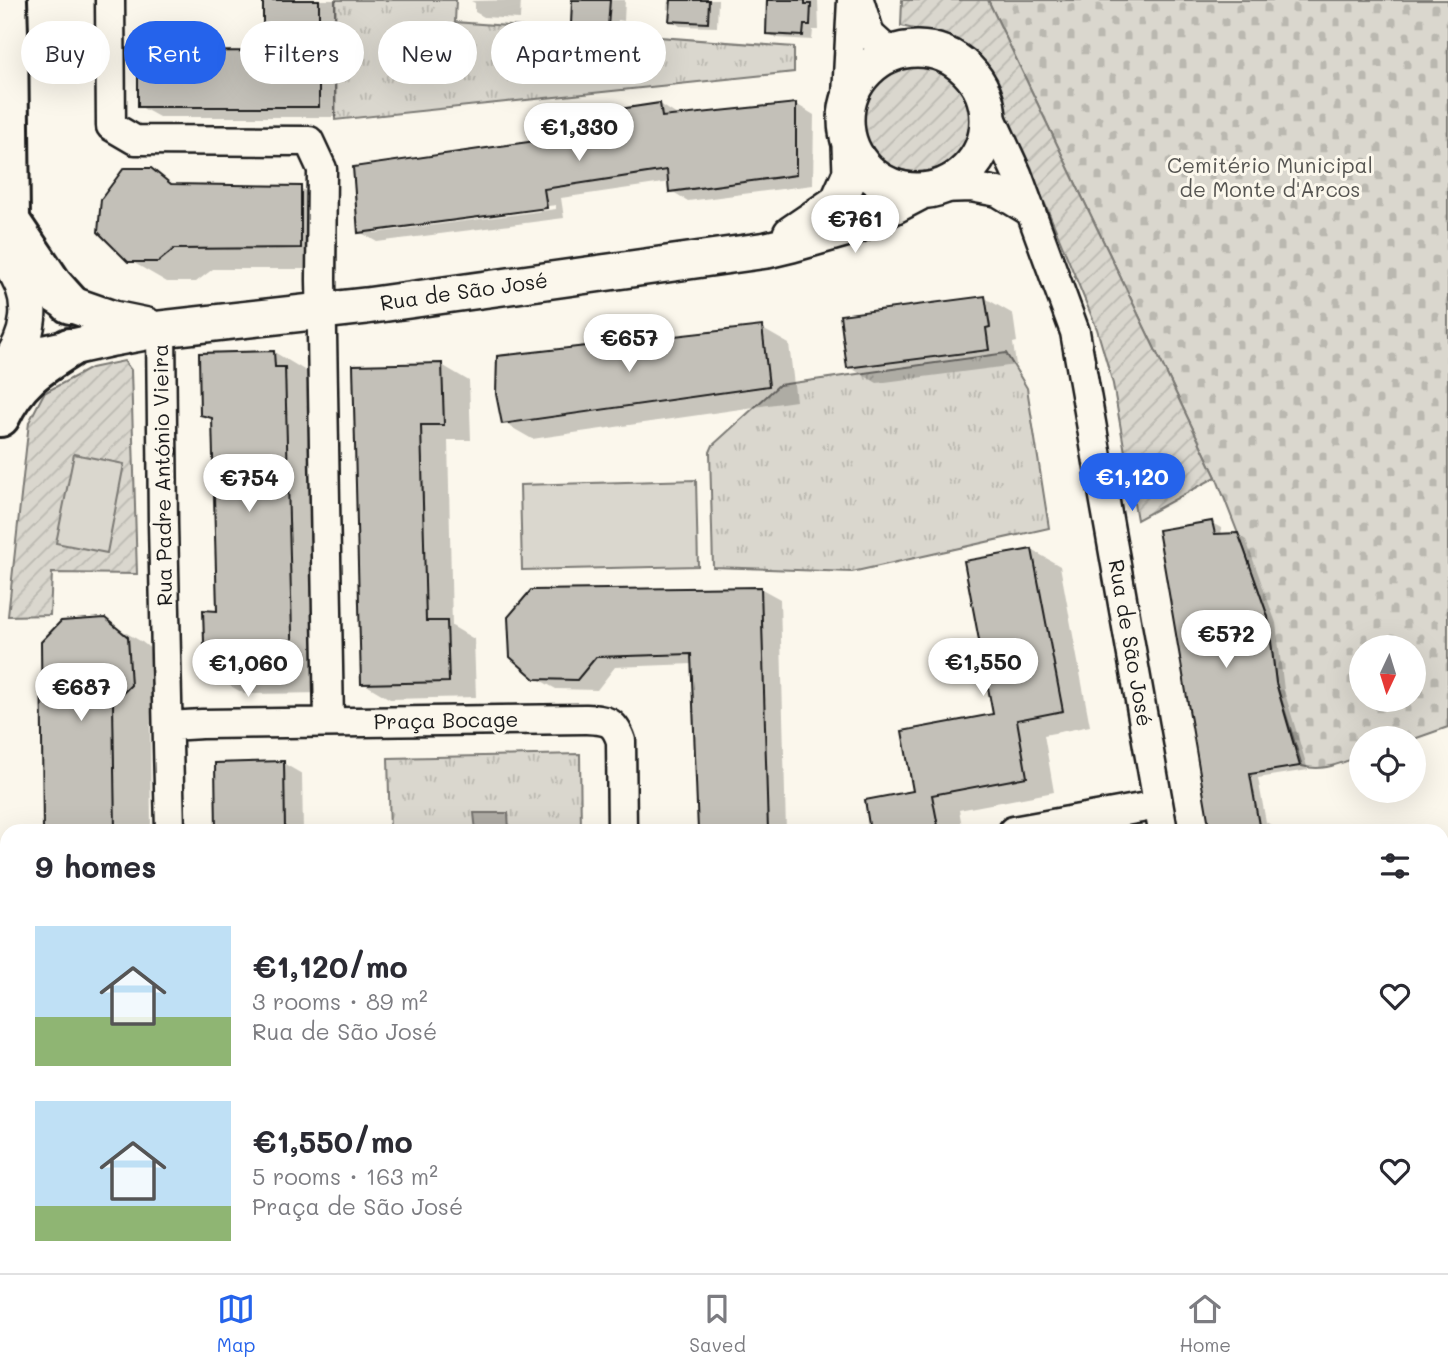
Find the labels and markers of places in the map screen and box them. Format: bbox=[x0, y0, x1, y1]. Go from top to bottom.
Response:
pin: €1,330 bbox=[522, 104, 636, 163]
pin: €761 bbox=[814, 196, 896, 255]
pin: €657 bbox=[588, 314, 670, 374]
pin: €754 bbox=[208, 454, 290, 514]
pin: €1,120 bbox=[1075, 454, 1189, 513]
pin: €572 bbox=[1185, 610, 1267, 670]
pin: €1,550 bbox=[926, 638, 1040, 698]
pin: €1,060 bbox=[191, 640, 305, 699]
pin: €687 bbox=[40, 664, 122, 723]

